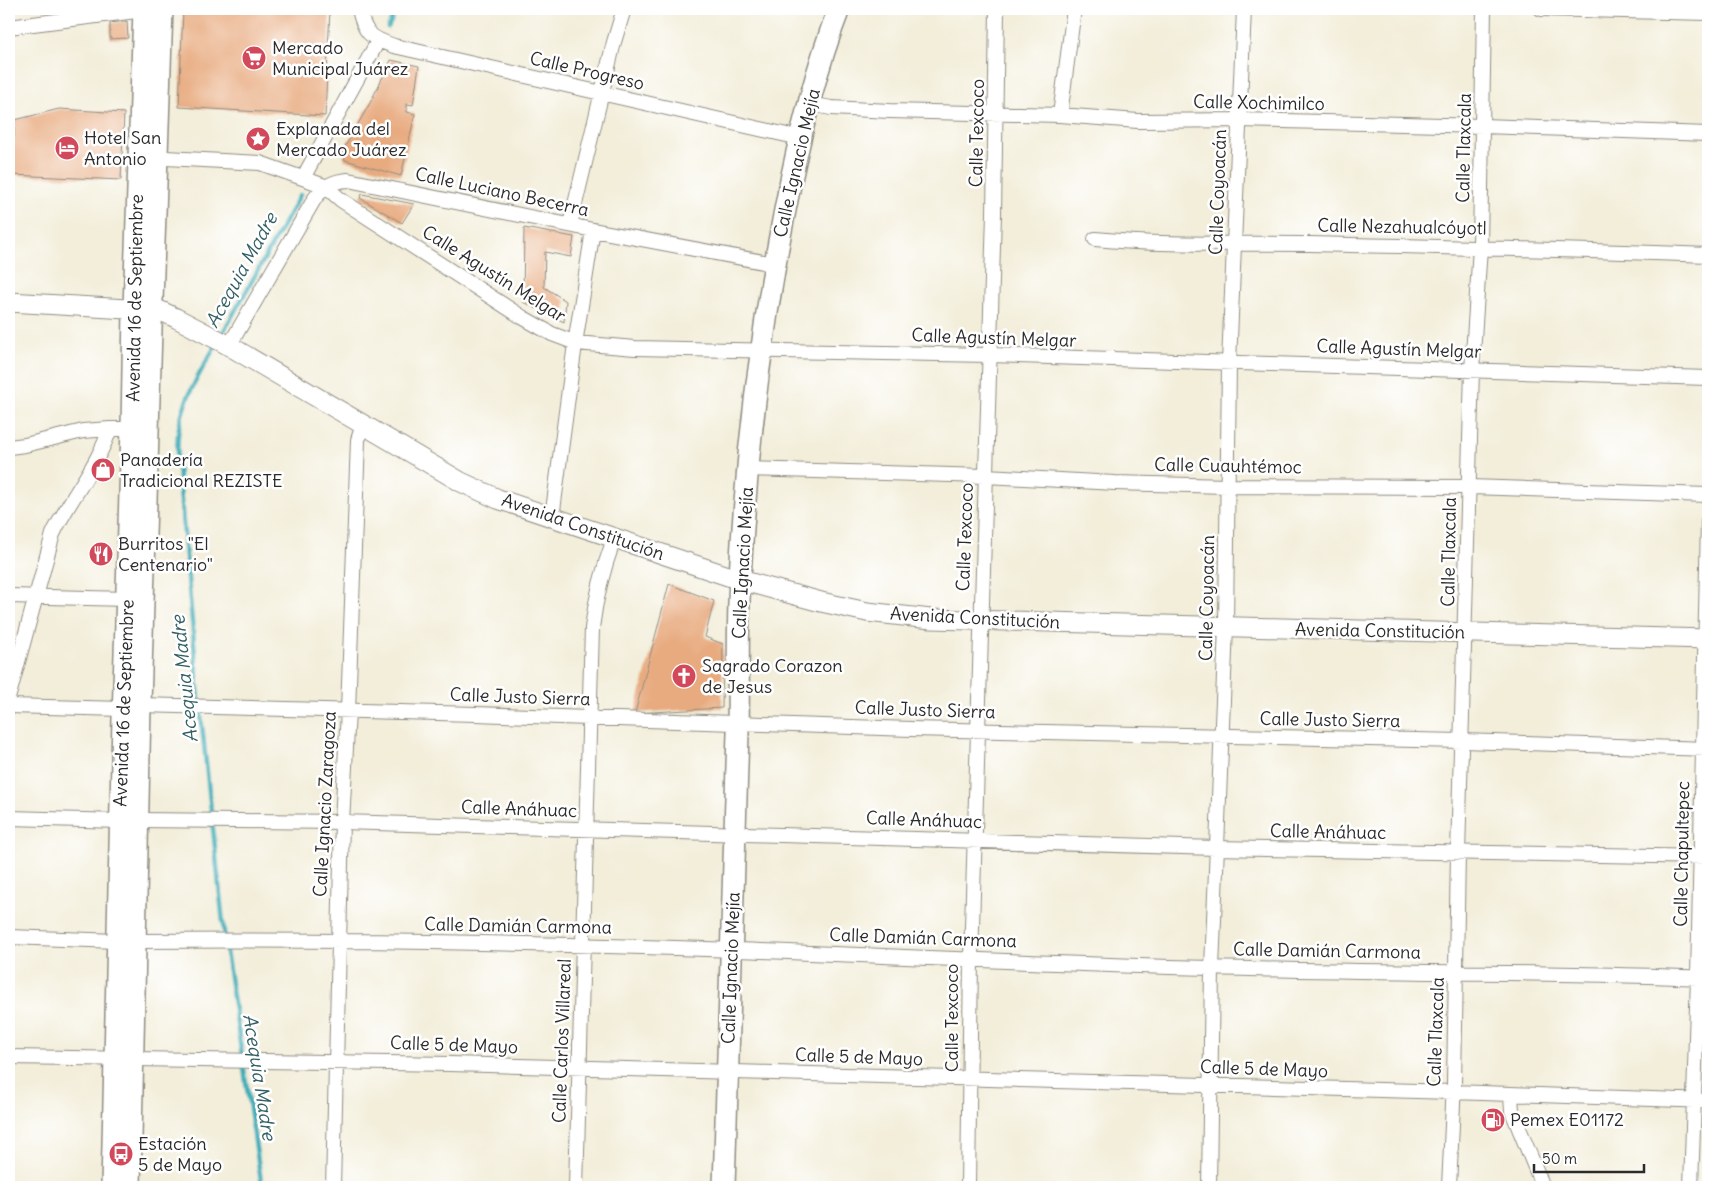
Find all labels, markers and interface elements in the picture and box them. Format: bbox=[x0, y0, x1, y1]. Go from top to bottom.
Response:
place label: Mercado Municipal Juárez bbox=[272, 36, 409, 80]
supermarket icon: Mercado Municipal Juárez bbox=[241, 45, 267, 71]
street label: Calle Progreso bbox=[528, 46, 647, 95]
street label: Calle Texcoco bbox=[964, 78, 989, 188]
street label: Calle Ignacio Mejía bbox=[768, 86, 825, 240]
street label: Calle Xochimilco bbox=[1193, 90, 1325, 115]
street label: Calle Tlaxcala bbox=[1451, 93, 1476, 203]
place label: Explanada del Mercado Juárez bbox=[276, 117, 407, 161]
place label: Hotel San Antonio bbox=[84, 126, 162, 170]
place icon: Explanada del Mercado Juárez bbox=[245, 126, 271, 152]
street label: Calle Coyoacán bbox=[1204, 129, 1231, 255]
hotel icon: Hotel San Antonio bbox=[54, 135, 80, 161]
street label: Calle Luciano Becerra bbox=[413, 162, 591, 221]
street label: Avenida 16 de Septiembre bbox=[121, 194, 148, 402]
water label: Acequia Madre bbox=[200, 207, 283, 332]
street label: Calle Nezahualcóyotl bbox=[1317, 214, 1487, 239]
street label: Calle Agustín Melgar bbox=[418, 220, 571, 327]
street label: Calle Agustín Melgar bbox=[911, 323, 1078, 352]
street label: Calle Agustín Melgar bbox=[1316, 334, 1483, 363]
place label: Panadería Tradicional REZISTE bbox=[120, 448, 283, 492]
street label: Calle Cuauhtémoc bbox=[1154, 453, 1302, 478]
shop icon: Panadería Tradicional REZISTE bbox=[90, 457, 116, 483]
street label: Calle Texcoco bbox=[951, 482, 978, 592]
street label: Calle Ignacio Mejía bbox=[727, 486, 758, 640]
street label: Avenida Constitución bbox=[499, 488, 667, 565]
street label: Calle Tlaxcala bbox=[1436, 497, 1461, 607]
place label: Burritos "El Centenario" bbox=[118, 532, 213, 576]
street label: Calle Coyoacán bbox=[1194, 535, 1219, 661]
restaurant icon: Burritos "El Centenario" bbox=[88, 541, 114, 567]
street label: Avenida 16 de Septiembre bbox=[108, 599, 139, 807]
street label: Avenida Constitución bbox=[889, 602, 1061, 633]
water label: Acequia Madre bbox=[165, 613, 203, 744]
street label: Avenida Constitución bbox=[1295, 618, 1465, 643]
place label: Sagrado Corazon de Jesus bbox=[702, 654, 843, 698]
church icon: Sagrado Corazon de Jesus bbox=[671, 663, 697, 689]
street label: Calle Justo Sierra bbox=[449, 683, 591, 710]
street label: Calle Justo Sierra bbox=[854, 696, 996, 723]
street label: Calle Justo Sierra bbox=[1259, 707, 1401, 732]
street label: Calle Ignacio Zaragoza bbox=[308, 710, 341, 898]
street label: Calle Chapultepec bbox=[1669, 781, 1694, 927]
street label: Calle Anáhuac bbox=[460, 795, 578, 822]
street label: Calle Anáhuac bbox=[865, 806, 983, 833]
street label: Calle Anáhuac bbox=[1270, 819, 1386, 844]
street label: Calle Ignacio Mejía bbox=[716, 891, 745, 1044]
street label: Calle Damián Carmona bbox=[424, 912, 612, 939]
street label: Calle Damián Carmona bbox=[829, 923, 1017, 952]
street label: Calle Damián Carmona bbox=[1233, 937, 1421, 964]
street label: Calle Carlos Villareal bbox=[547, 958, 576, 1124]
street label: Calle Texcoco bbox=[940, 964, 963, 1072]
street label: Calle Tlaxcala bbox=[1422, 977, 1449, 1087]
water label: Acequia Madre bbox=[238, 1012, 282, 1144]
street label: Calle 5 de Mayo bbox=[390, 1031, 518, 1058]
street label: Calle 5 de Mayo bbox=[795, 1043, 923, 1070]
street label: Calle 5 de Mayo bbox=[1200, 1055, 1328, 1082]
fuel station icon: Pemex E01172 bbox=[1480, 1107, 1506, 1133]
place label: Pemex E01172 bbox=[1510, 1108, 1624, 1131]
place label: Estación 5 de Mayo bbox=[138, 1132, 222, 1176]
bus stop icon: Estación 5 de Mayo bbox=[108, 1141, 134, 1167]
scale bar bbox=[1534, 1141, 1644, 1173]
text: 50 m bbox=[1542, 1149, 1577, 1168]

